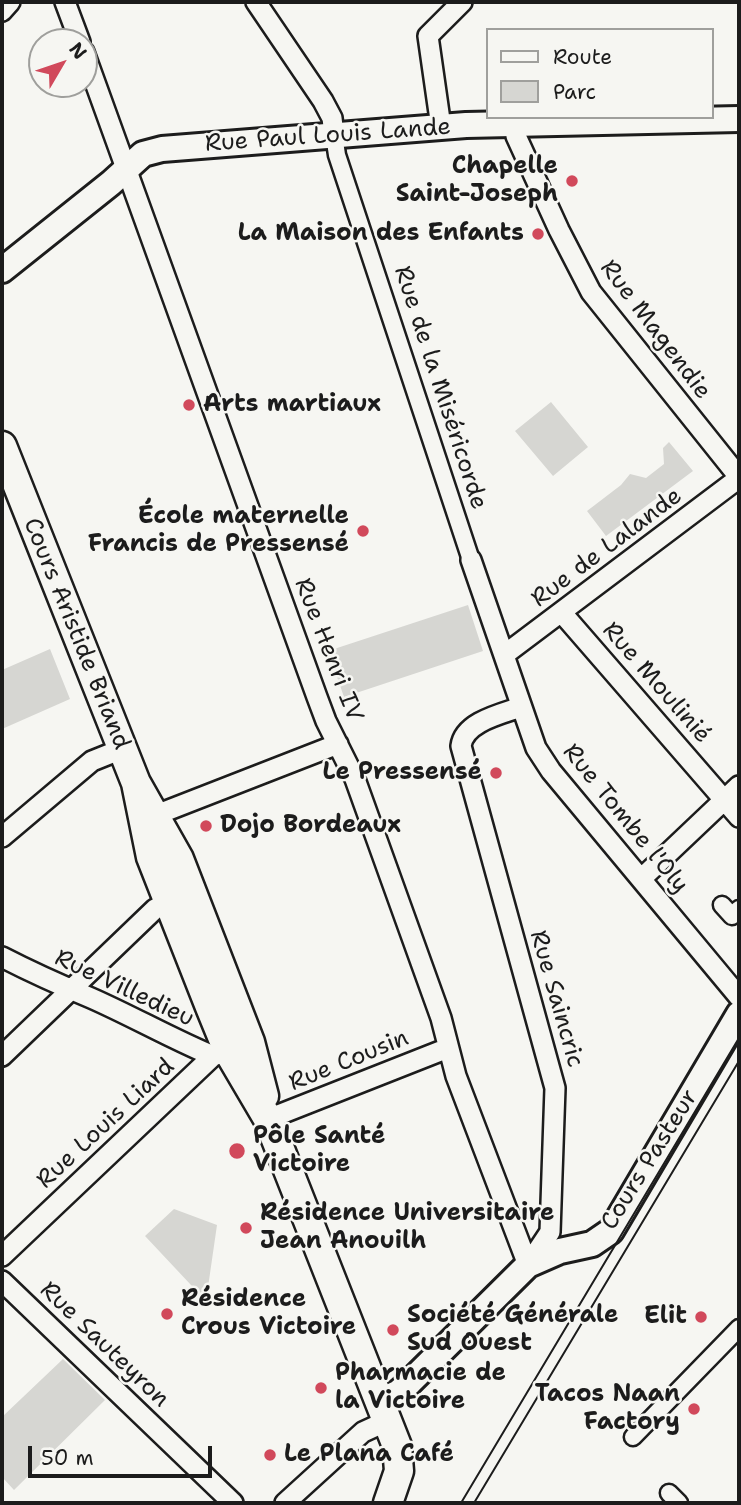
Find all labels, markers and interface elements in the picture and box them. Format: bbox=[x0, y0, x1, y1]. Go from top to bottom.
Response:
north arrow bbox=[28, 28, 98, 98]
legend bbox=[486, 28, 713, 119]
text: N bbox=[64, 37, 93, 64]
text: Route bbox=[553, 43, 612, 71]
text: Parc bbox=[553, 78, 596, 106]
street label: Rue Paul Louis Lande bbox=[204, 113, 452, 159]
place label: Chapelle Saint-Joseph bbox=[396, 153, 558, 209]
marker: Chapelle Saint-Joseph bbox=[564, 173, 580, 189]
place label: La Maison des Enfants bbox=[238, 220, 524, 248]
marker: La Maison des Enfants bbox=[530, 226, 546, 242]
street label: Rue Magendie bbox=[593, 255, 717, 405]
street label: Rue de la Miséricorde bbox=[387, 263, 493, 513]
place label: Arts martiaux bbox=[203, 391, 381, 419]
marker: Arts martiaux bbox=[181, 397, 197, 413]
street label: Rue de Lalande bbox=[526, 482, 688, 614]
place label: École maternelle Francis de Pressensé bbox=[88, 503, 349, 559]
street label: Cours Aristide Briand bbox=[16, 514, 136, 754]
marker: École maternelle Francis de Pressensé bbox=[355, 523, 371, 539]
street label: Rue Henri IV bbox=[287, 574, 369, 726]
street label: Rue Moulinié bbox=[596, 617, 716, 749]
street label: Rue Tombe l'Oly bbox=[556, 739, 694, 899]
place label: Le Pressensé bbox=[323, 759, 482, 787]
marker: Le Pressensé bbox=[488, 765, 504, 781]
place label: Dojo Bordeaux bbox=[220, 812, 401, 840]
marker: Dojo Bordeaux bbox=[198, 818, 214, 834]
street label: Rue Saincric bbox=[523, 927, 589, 1071]
street label: Rue Villedieu bbox=[50, 944, 198, 1034]
street label: Rue Cousin bbox=[285, 1024, 413, 1098]
street label: Rue Louis Liard bbox=[31, 1053, 181, 1195]
street label: Cours Pasteur bbox=[595, 1085, 705, 1235]
place label: Pôle Santé Victoire bbox=[253, 1123, 385, 1179]
marker: Pôle Santé Victoire bbox=[227, 1141, 247, 1161]
place label: Résidence Universitaire Jean Anouilh bbox=[260, 1200, 555, 1256]
marker: Résidence Universitaire Jean Anouilh bbox=[238, 1220, 254, 1236]
street label: Rue Sauteyron bbox=[33, 1276, 175, 1414]
place label: Résidence Crous Victoire bbox=[181, 1286, 356, 1342]
place label: Société Générale Sud Ouest bbox=[407, 1302, 618, 1358]
place label: Elit bbox=[644, 1303, 687, 1331]
marker: Résidence Crous Victoire bbox=[159, 1306, 175, 1322]
marker: Elit bbox=[693, 1309, 709, 1325]
marker: Société Générale Sud Ouest bbox=[385, 1322, 401, 1338]
place label: Pharmacie de la Victoire bbox=[335, 1360, 506, 1416]
marker: Pharmacie de la Victoire bbox=[313, 1380, 329, 1396]
place label: Tacos Naan Factory bbox=[535, 1381, 680, 1437]
marker: Tacos Naan Factory bbox=[686, 1401, 702, 1417]
scale bar bbox=[32, 1432, 215, 1476]
place label: Le Plana Café bbox=[284, 1441, 454, 1469]
text: 50 m bbox=[41, 1444, 94, 1472]
marker: Le Plana Café bbox=[262, 1447, 278, 1463]

